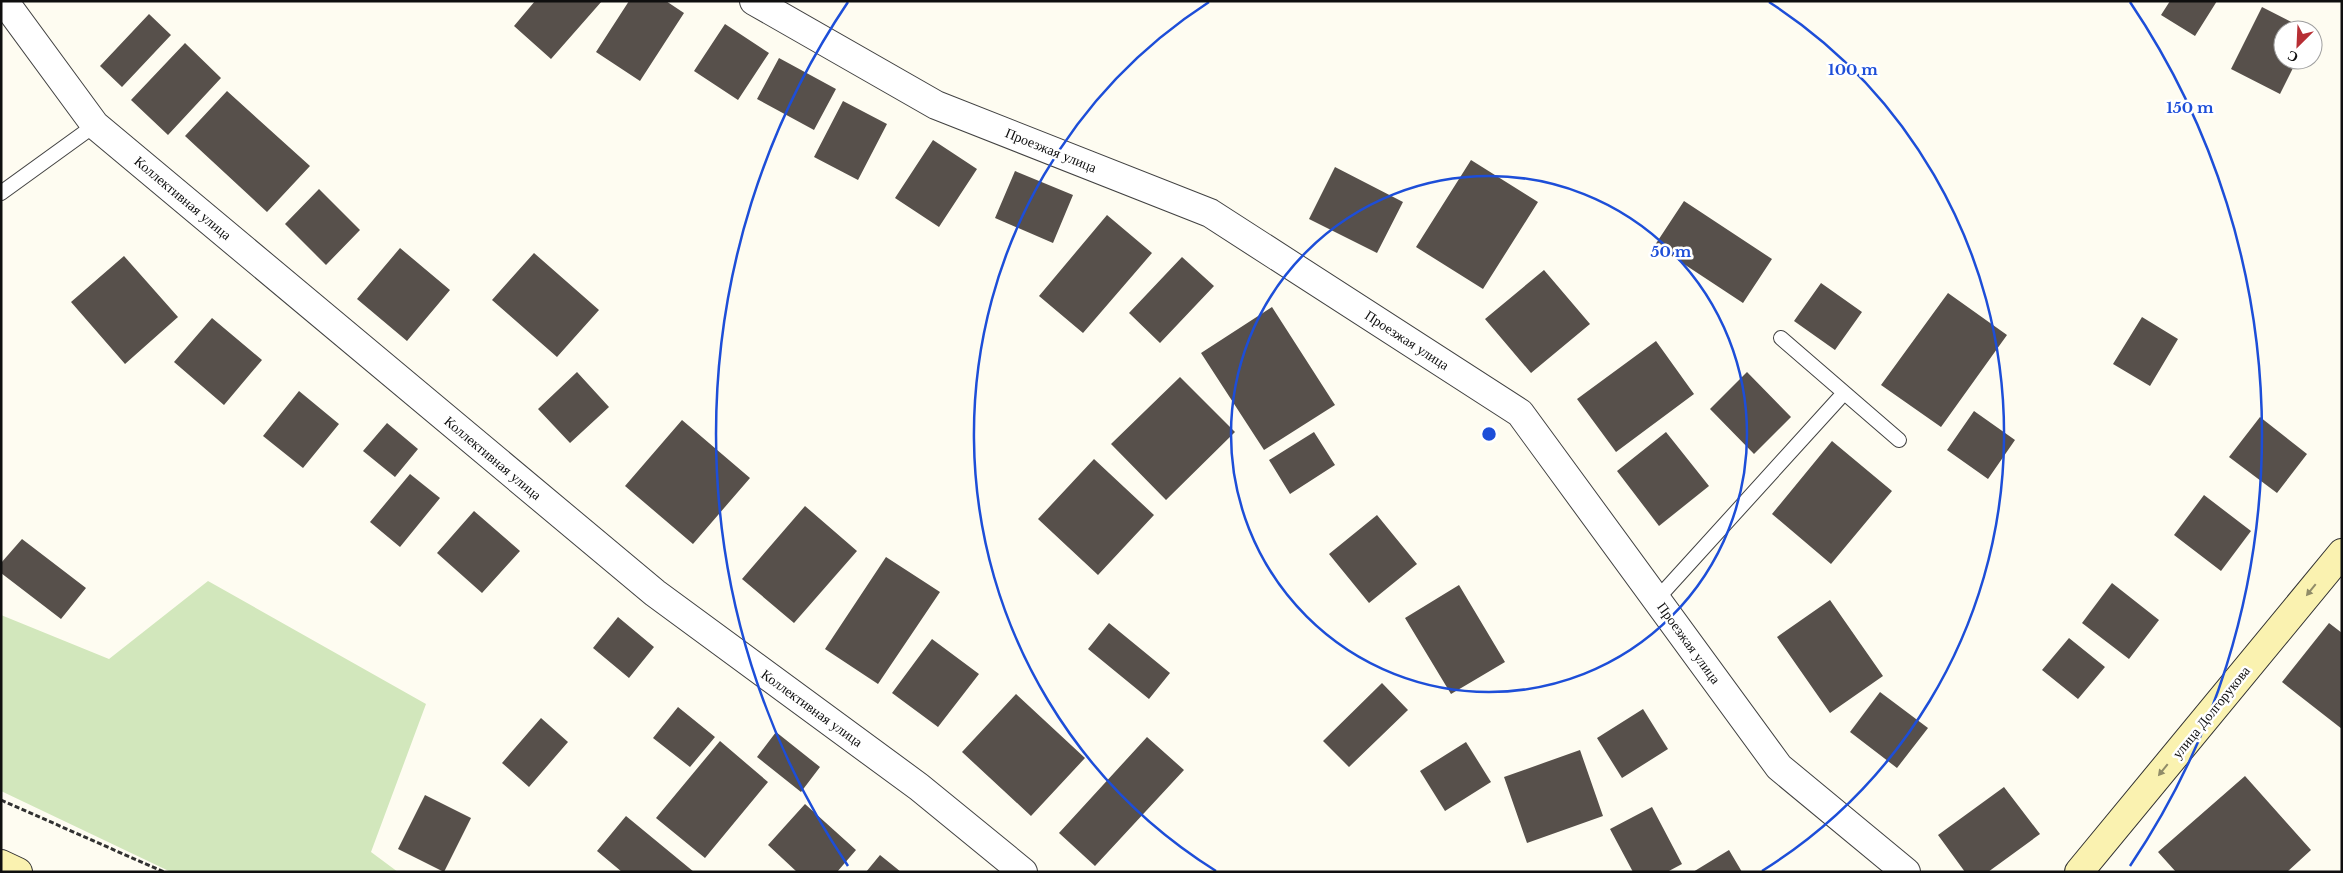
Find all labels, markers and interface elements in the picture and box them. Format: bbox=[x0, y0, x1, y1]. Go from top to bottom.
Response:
north arrow bbox=[2273, 20, 2323, 70]
text: С bbox=[2284, 47, 2301, 67]
text: 100 m bbox=[1828, 60, 1878, 79]
text: 150 m bbox=[2166, 98, 2214, 117]
street label: Проезжая улица bbox=[1003, 124, 1100, 177]
street label: Коллективная улица bbox=[131, 152, 236, 244]
text: 50 m bbox=[1651, 242, 1692, 261]
street label: Проезжая улица bbox=[1361, 306, 1453, 374]
street label: Коллективная улица bbox=[441, 412, 546, 504]
centre of rings bbox=[1480, 425, 1498, 443]
one-way arrow bbox=[2305, 583, 2316, 596]
street label: Проезжая улица bbox=[1653, 599, 1725, 688]
street label: улица Долгорукова bbox=[2168, 661, 2254, 762]
street label: Коллективная улица bbox=[758, 665, 867, 751]
one-way arrow bbox=[2158, 763, 2169, 776]

